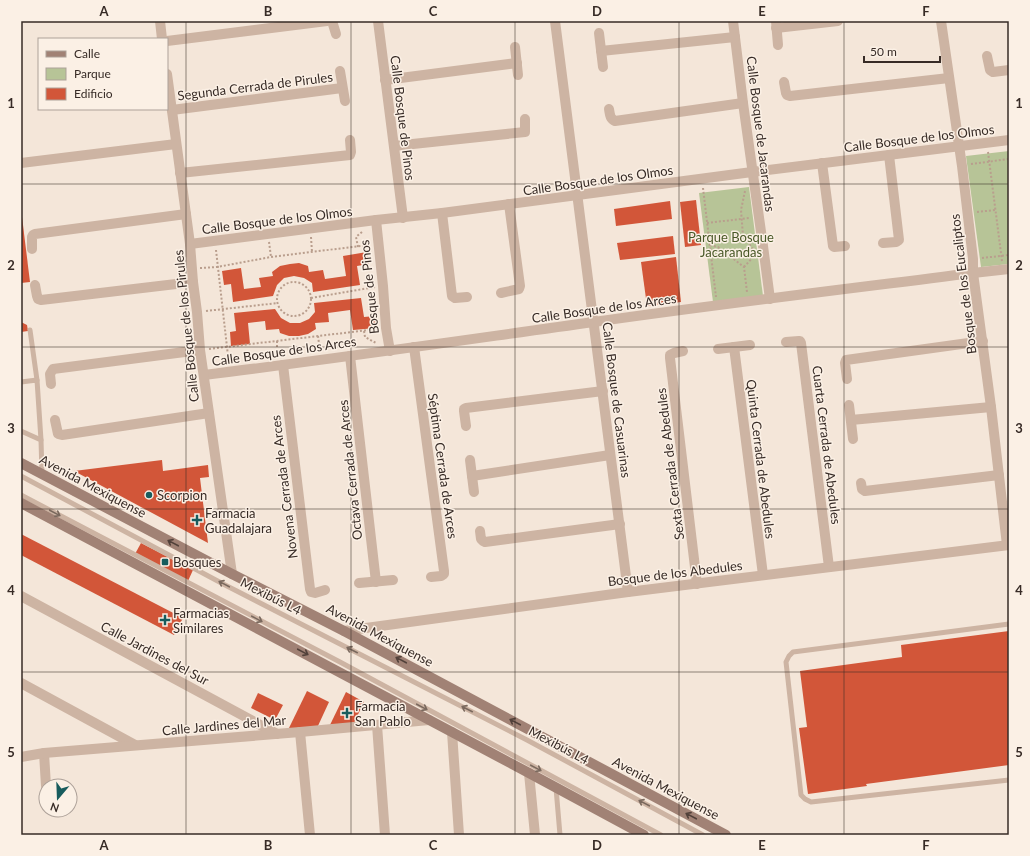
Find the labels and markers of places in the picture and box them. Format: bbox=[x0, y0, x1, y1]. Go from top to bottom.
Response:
place label: Scorpion bbox=[157, 487, 207, 503]
marker: Scorpion bbox=[144, 490, 154, 500]
place label: Farmacia Guadalajara bbox=[205, 505, 272, 536]
marker: Farmacia Guadalajara bbox=[192, 515, 202, 525]
place label: Bosques bbox=[173, 554, 222, 570]
marker: Bosques bbox=[160, 557, 170, 567]
place label: Farmacias Similares bbox=[173, 605, 230, 636]
marker: Farmacias Similares bbox=[160, 615, 170, 625]
place label: Farmacia San Pablo bbox=[355, 698, 411, 729]
marker: Farmacia San Pablo bbox=[342, 708, 352, 718]

